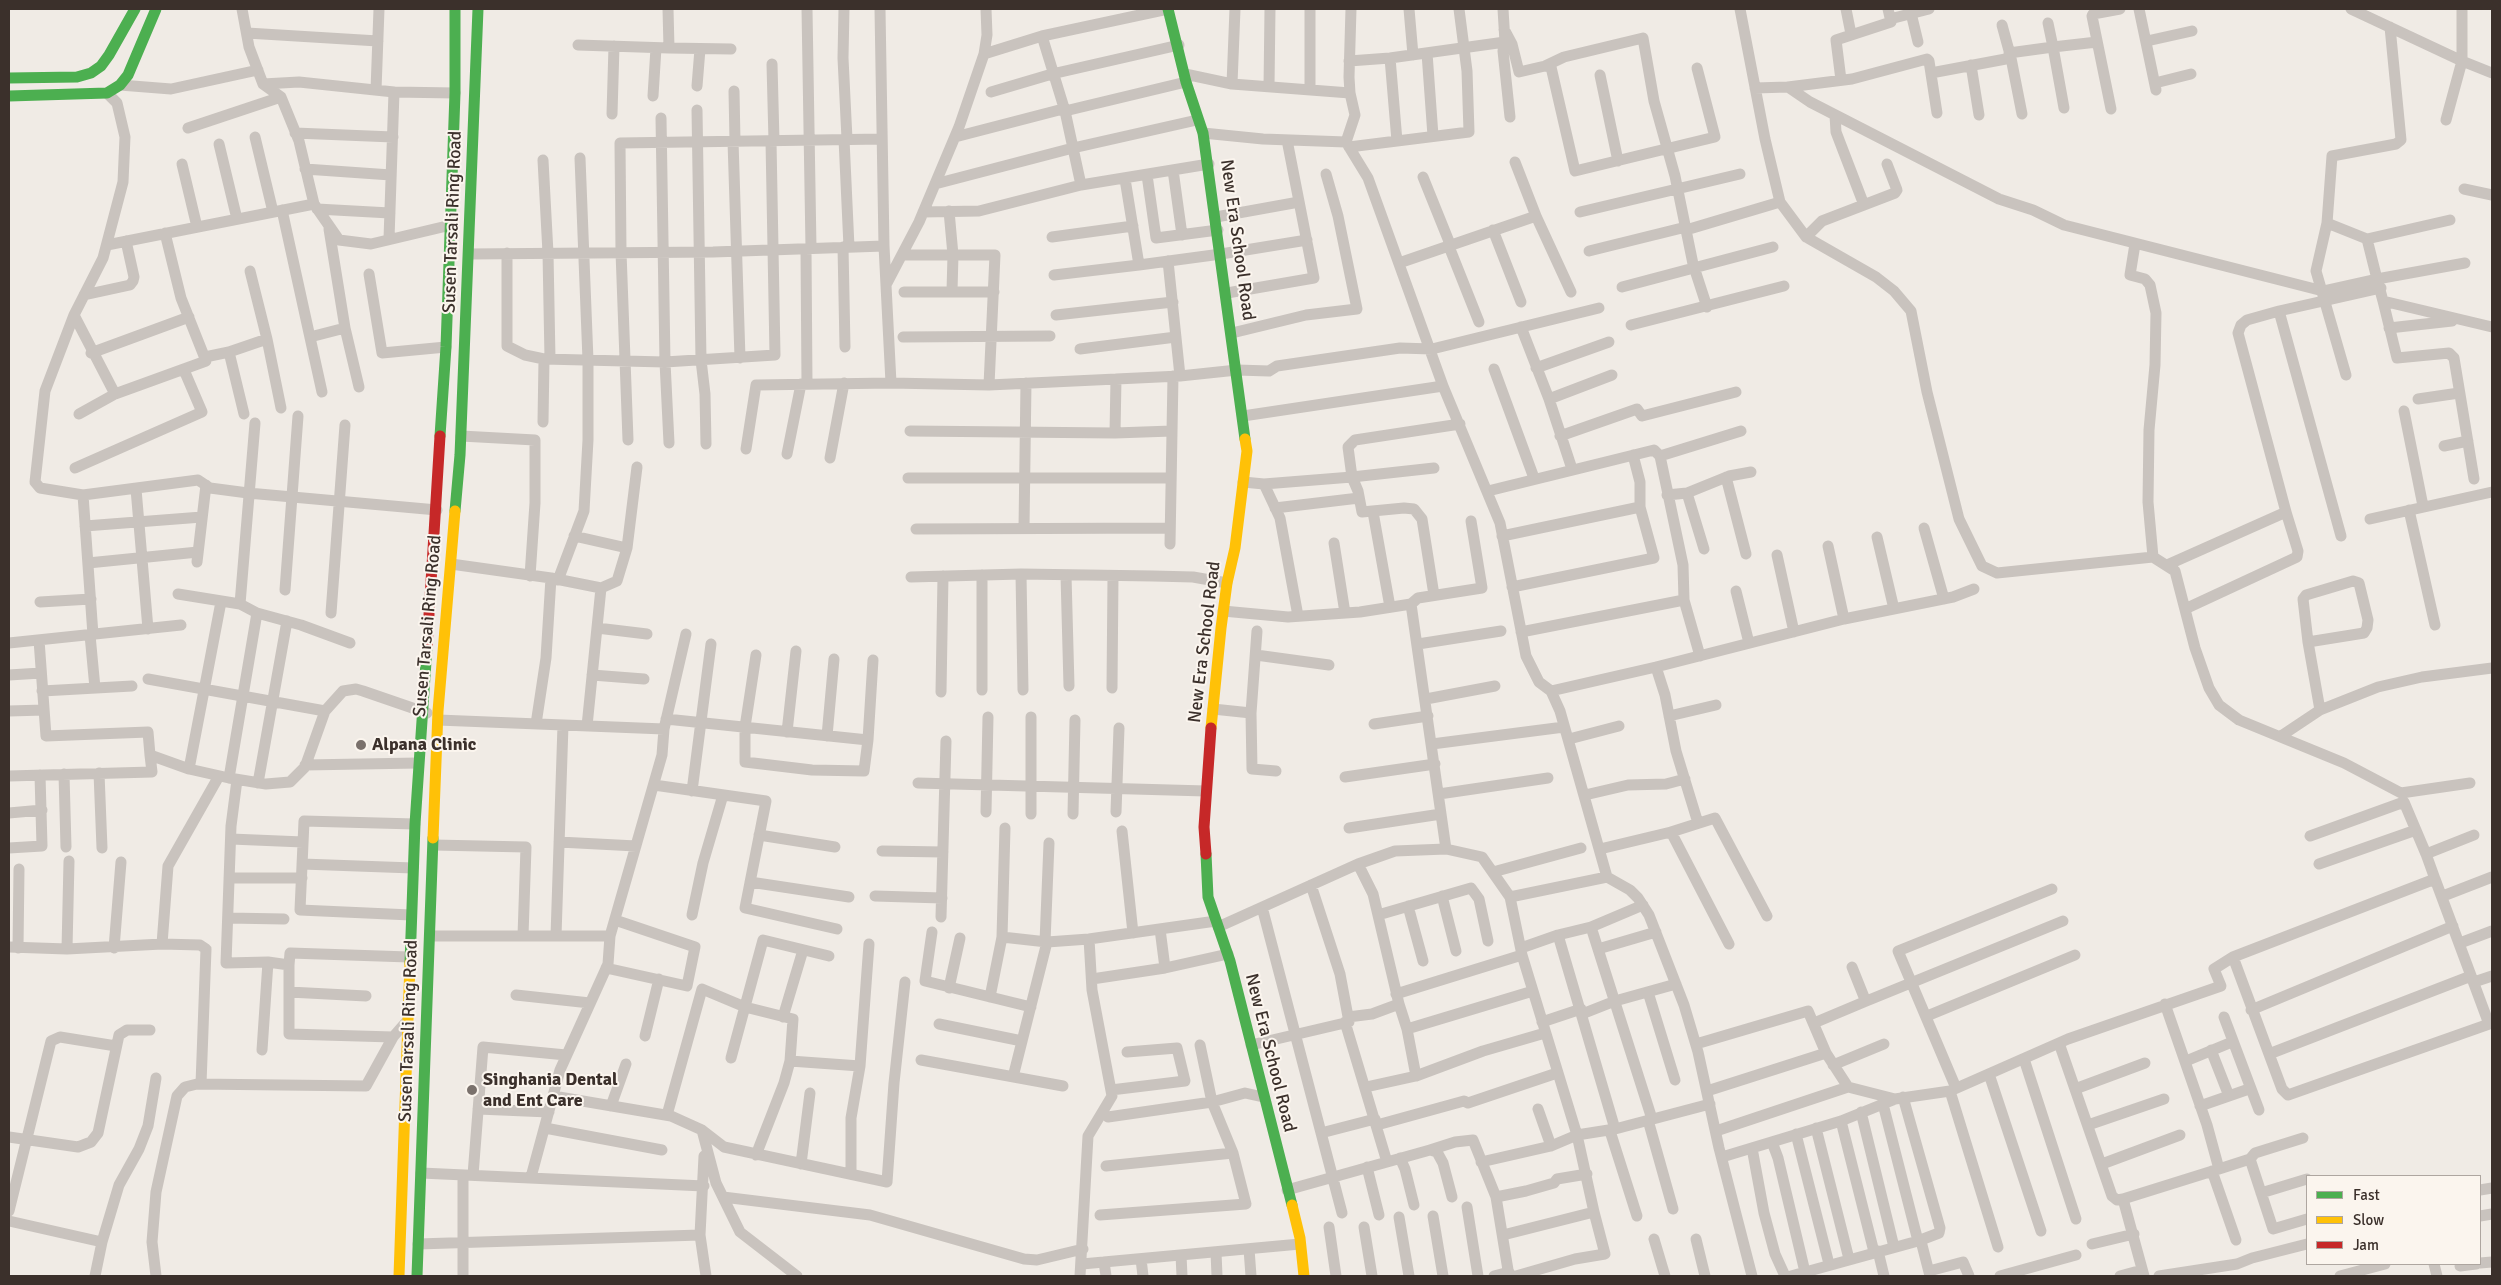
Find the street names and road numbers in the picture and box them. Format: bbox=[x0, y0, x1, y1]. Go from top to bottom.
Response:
street label: Susen Tarsali Ring Road bbox=[439, 131, 467, 313]
street label: New Era School Road bbox=[1215, 158, 1259, 322]
street label: Susen Tarsali Ring Road bbox=[409, 534, 447, 718]
street label: New Era School Road bbox=[1184, 560, 1226, 724]
street label: Susen Tarsali Ring Road bbox=[395, 940, 423, 1122]
street label: New Era School Road bbox=[1240, 972, 1300, 1134]

